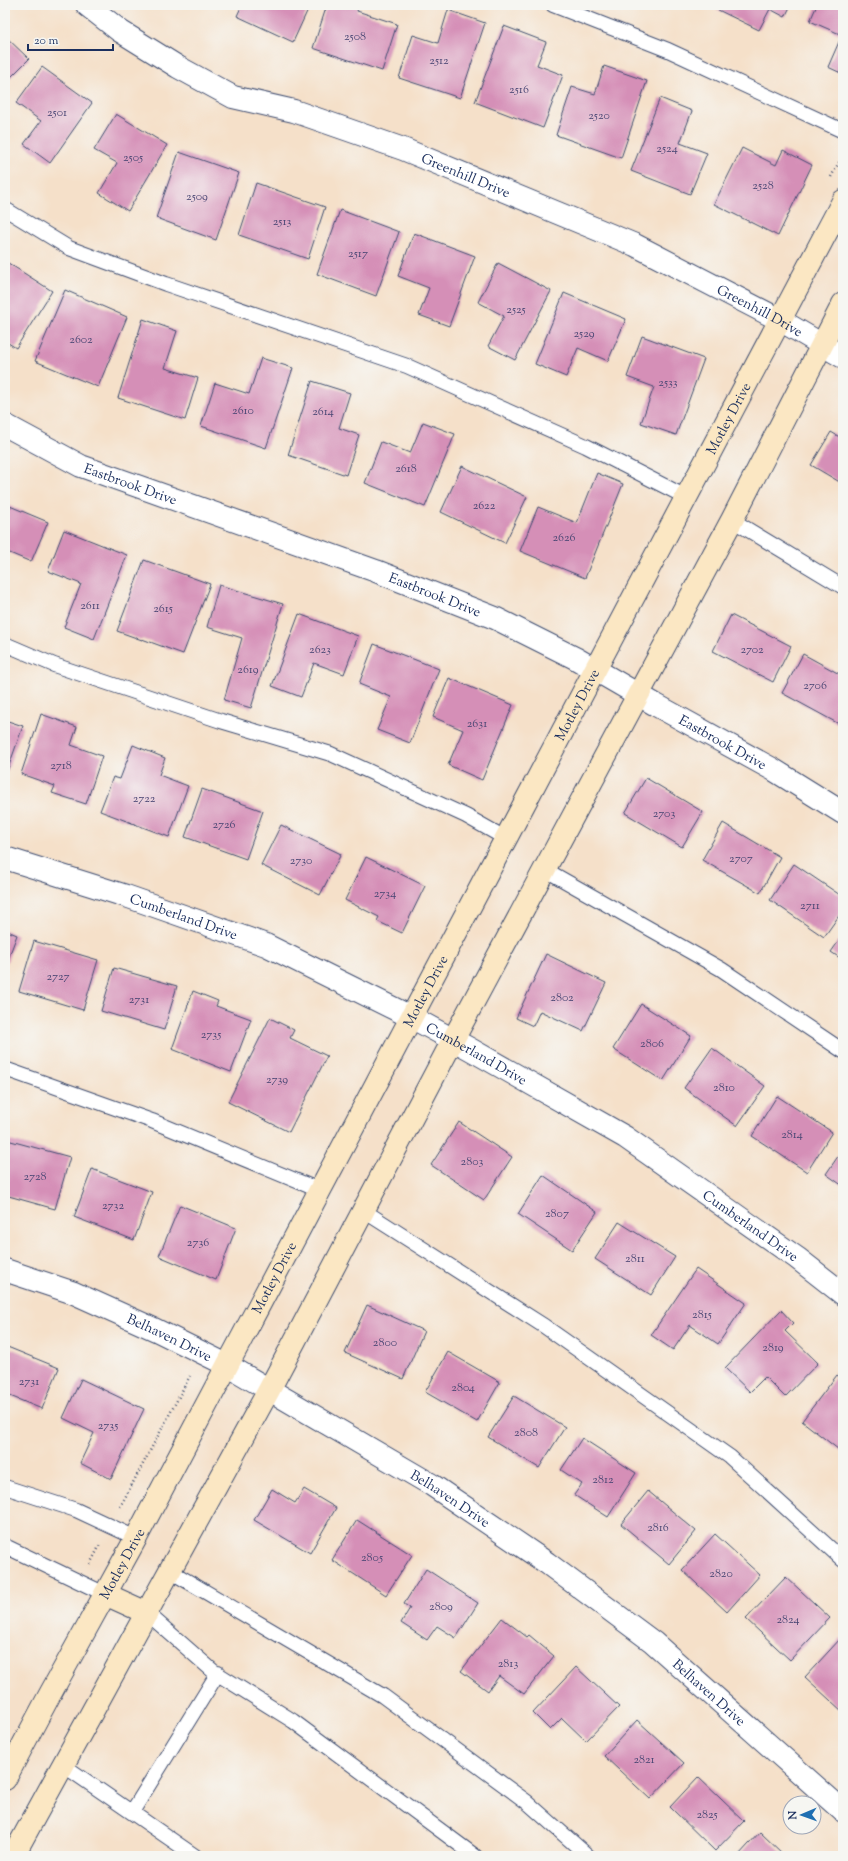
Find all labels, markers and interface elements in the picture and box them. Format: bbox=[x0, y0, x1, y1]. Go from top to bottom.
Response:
scale bar bbox=[28, 26, 113, 52]
house number: 2508 bbox=[344, 28, 366, 46]
text: 20 m bbox=[34, 32, 59, 50]
house number: 2512 bbox=[429, 52, 449, 70]
house number: 2516 bbox=[509, 81, 529, 99]
house number: 2501 bbox=[47, 104, 67, 122]
house number: 2520 bbox=[588, 107, 610, 125]
house number: 2524 bbox=[656, 140, 678, 158]
house number: 2505 bbox=[123, 149, 143, 167]
street label: Greenhill Drive bbox=[418, 150, 513, 204]
house number: 2528 bbox=[752, 177, 774, 195]
house number: 2509 bbox=[186, 188, 208, 206]
house number: 2513 bbox=[273, 213, 291, 231]
house number: 2517 bbox=[348, 245, 368, 263]
street label: Greenhill Drive bbox=[713, 281, 806, 343]
house number: 2525 bbox=[506, 301, 526, 319]
house number: 2529 bbox=[573, 325, 595, 343]
house number: 2602 bbox=[69, 331, 93, 349]
house number: 2533 bbox=[658, 374, 678, 392]
street label: Motley Drive bbox=[703, 380, 757, 459]
house number: 2610 bbox=[232, 402, 254, 420]
house number: 2614 bbox=[312, 403, 334, 421]
street label: Eastbrook Drive bbox=[81, 460, 179, 511]
house number: 2618 bbox=[395, 460, 417, 478]
house number: 2622 bbox=[473, 497, 496, 515]
house number: 2626 bbox=[552, 529, 576, 547]
street label: Eastbrook Drive bbox=[385, 569, 483, 623]
house number: 2611 bbox=[80, 597, 100, 615]
house number: 2615 bbox=[153, 600, 173, 618]
house number: 2623 bbox=[309, 641, 331, 659]
house number: 2702 bbox=[740, 641, 764, 659]
house number: 2619 bbox=[237, 661, 259, 679]
street label: Motley Drive bbox=[551, 666, 606, 745]
house number: 2706 bbox=[803, 677, 827, 695]
street label: Eastbrook Drive bbox=[674, 711, 770, 776]
house number: 2631 bbox=[467, 715, 487, 733]
house number: 2718 bbox=[50, 757, 72, 775]
house number: 2722 bbox=[133, 790, 156, 808]
house number: 2703 bbox=[653, 805, 675, 823]
house number: 2726 bbox=[212, 816, 236, 834]
house number: 2707 bbox=[729, 850, 753, 868]
house number: 2730 bbox=[290, 852, 312, 870]
house number: 2734 bbox=[374, 885, 396, 903]
street label: Cumberland Drive bbox=[126, 890, 240, 946]
house number: 2711 bbox=[800, 897, 820, 915]
street label: Motley Drive bbox=[400, 952, 454, 1032]
house number: 2727 bbox=[46, 968, 70, 986]
house number: 2802 bbox=[550, 989, 574, 1007]
house number: 2731 bbox=[129, 991, 149, 1009]
street label: Cumberland Drive bbox=[421, 1019, 530, 1091]
house number: 2735 bbox=[201, 1026, 221, 1044]
house number: 2806 bbox=[640, 1035, 664, 1053]
house number: 2739 bbox=[266, 1071, 288, 1089]
house number: 2810 bbox=[713, 1079, 735, 1097]
house number: 2814 bbox=[781, 1126, 803, 1144]
house number: 2803 bbox=[461, 1153, 484, 1171]
house number: 2728 bbox=[23, 1168, 47, 1186]
street label: Cumberland Drive bbox=[697, 1186, 801, 1268]
house number: 2732 bbox=[102, 1197, 124, 1215]
house number: 2807 bbox=[545, 1205, 569, 1223]
house number: 2736 bbox=[187, 1234, 209, 1252]
street label: Motley Drive bbox=[248, 1239, 303, 1318]
house number: 2811 bbox=[625, 1250, 645, 1268]
house number: 2815 bbox=[692, 1306, 712, 1324]
street label: Belhaven Drive bbox=[123, 1310, 215, 1368]
house number: 2800 bbox=[373, 1334, 397, 1352]
house number: 2819 bbox=[762, 1339, 784, 1357]
house number: 2731 bbox=[19, 1373, 39, 1391]
house number: 2804 bbox=[451, 1379, 475, 1397]
house number: 2735 bbox=[98, 1417, 118, 1435]
house number: 2808 bbox=[514, 1424, 538, 1442]
street label: Belhaven Drive bbox=[406, 1466, 493, 1533]
house number: 2812 bbox=[592, 1471, 614, 1489]
house number: 2816 bbox=[647, 1519, 669, 1537]
street label: Motley Drive bbox=[96, 1525, 151, 1604]
house number: 2805 bbox=[361, 1549, 383, 1567]
house number: 2820 bbox=[709, 1565, 733, 1583]
house number: 2809 bbox=[429, 1598, 453, 1616]
house number: 2824 bbox=[776, 1611, 800, 1629]
house number: 2813 bbox=[498, 1655, 518, 1673]
street label: Belhaven Drive bbox=[667, 1656, 749, 1732]
house number: 2821 bbox=[633, 1751, 655, 1769]
north arrow bbox=[782, 1795, 822, 1835]
house number: 2825 bbox=[696, 1806, 718, 1824]
text: N bbox=[785, 1810, 801, 1821]

